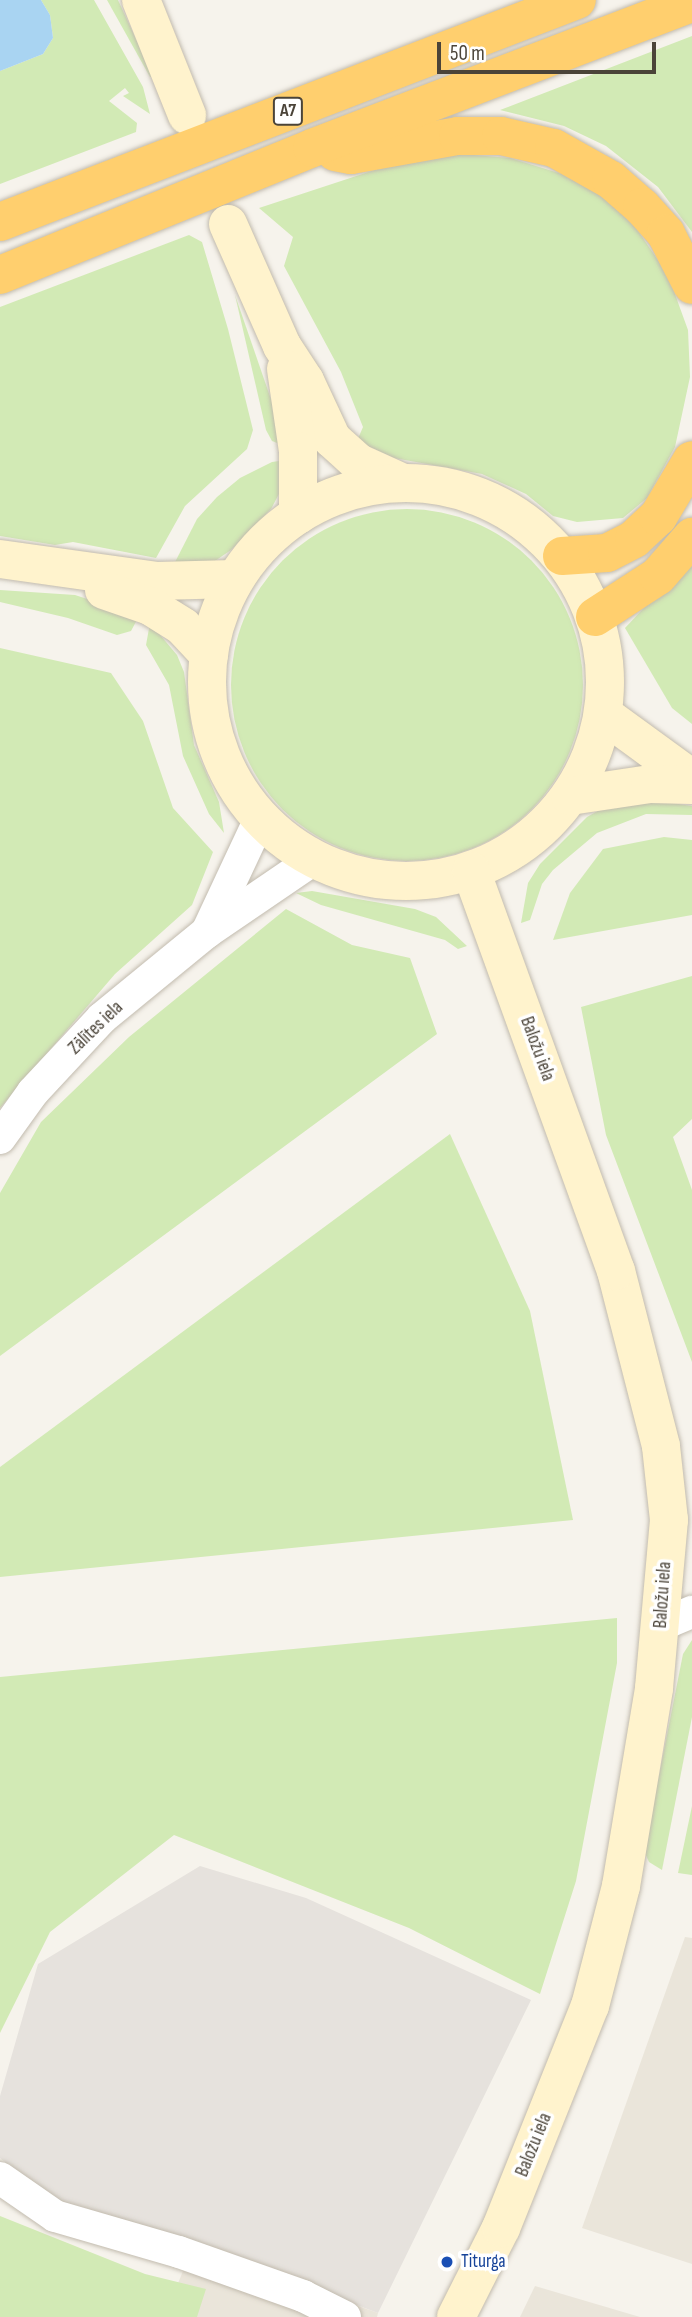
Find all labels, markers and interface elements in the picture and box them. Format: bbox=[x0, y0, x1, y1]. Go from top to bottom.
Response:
scale bar bbox=[440, 28, 659, 72]
text: 50 m bbox=[450, 41, 485, 66]
road number: A7 bbox=[272, 96, 304, 126]
street label: Zālītes iela bbox=[64, 996, 128, 1060]
street label: Baložu iela bbox=[515, 1014, 559, 1084]
street label: Baložu iela bbox=[649, 1561, 677, 1629]
street label: Baložu iela bbox=[511, 2110, 557, 2180]
place label: Titurga bbox=[461, 2251, 506, 2273]
marker: Titurga bbox=[439, 2254, 455, 2270]

